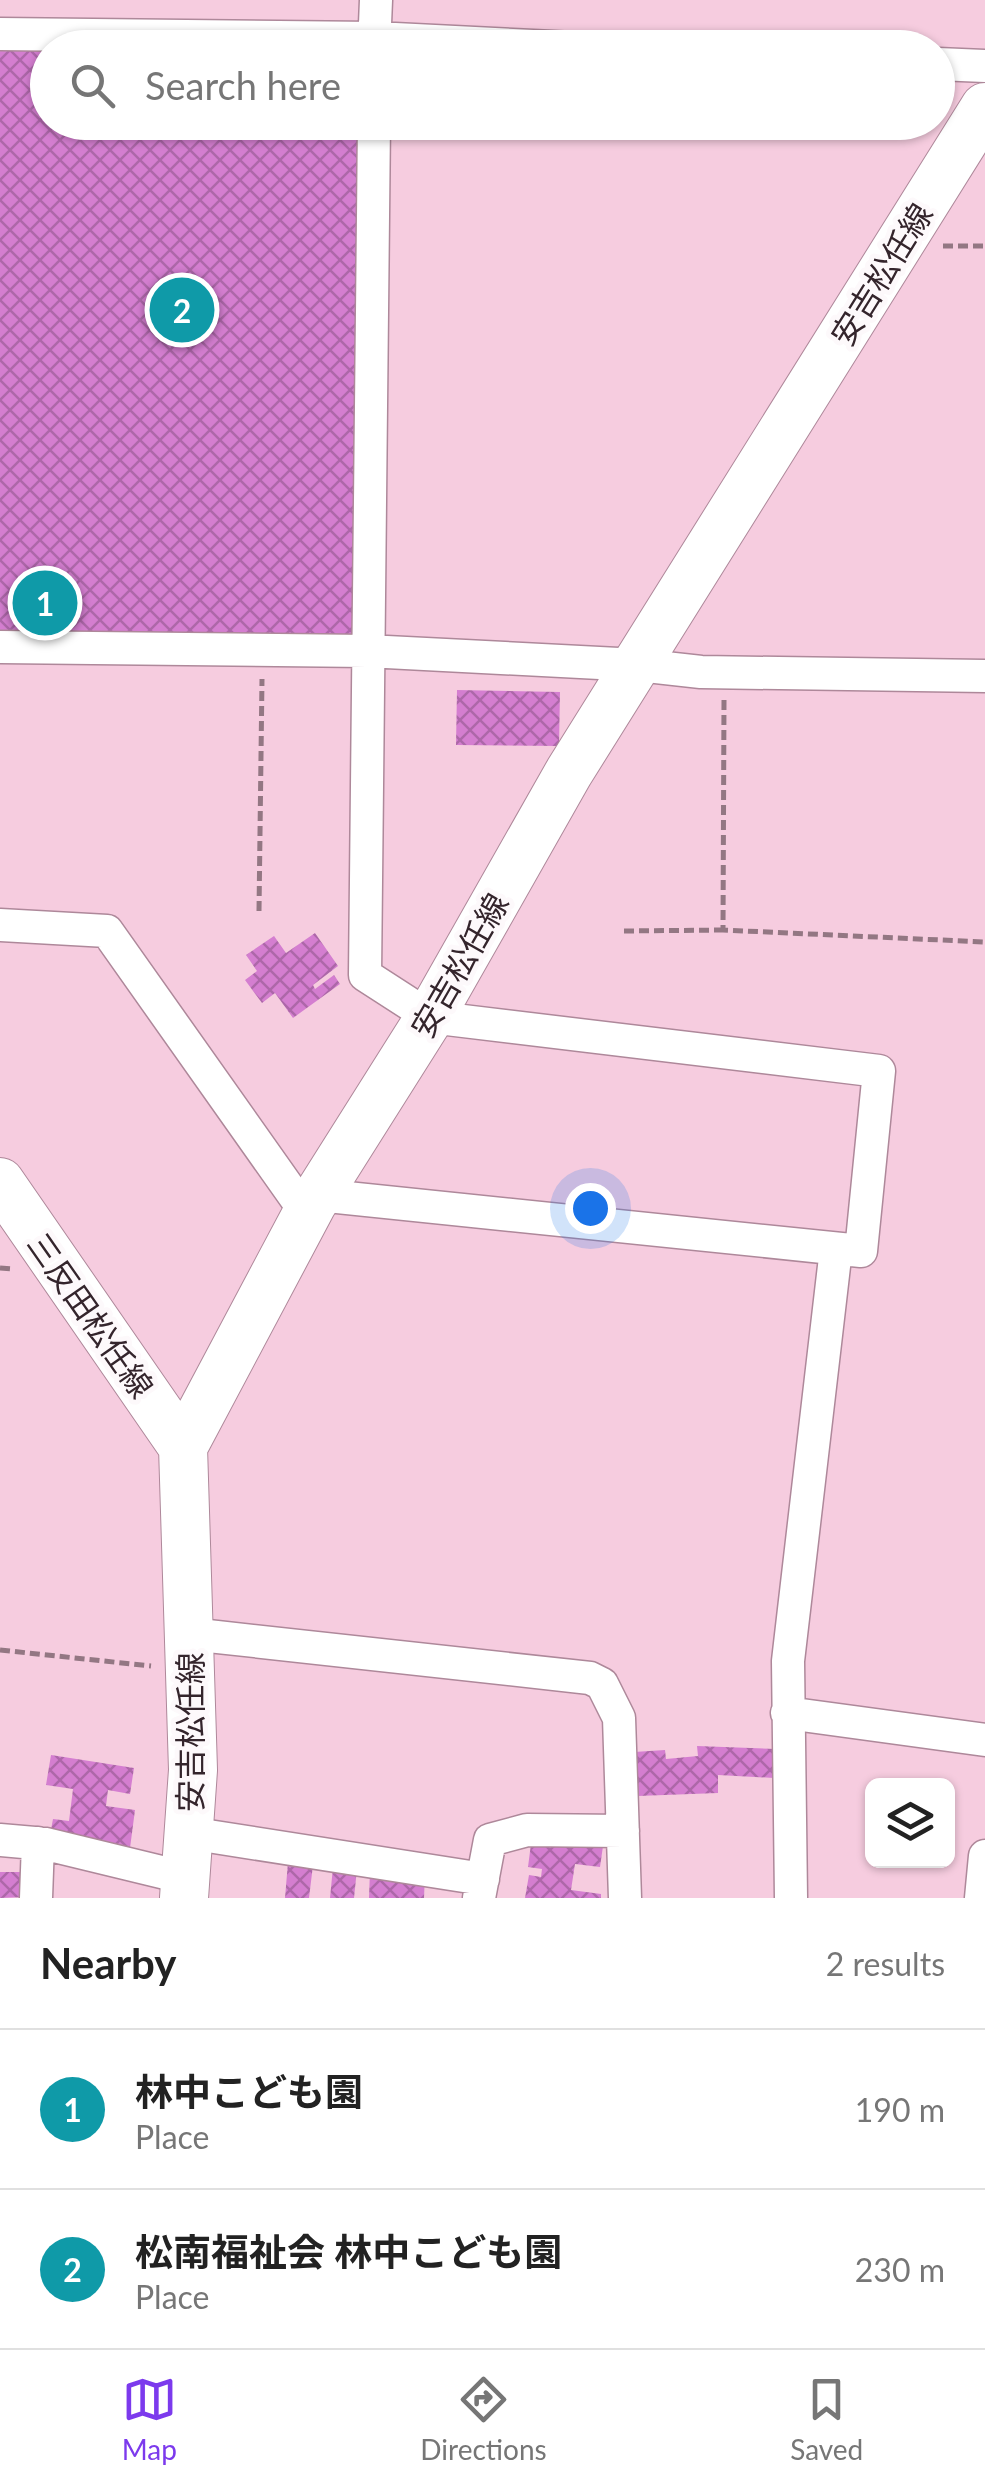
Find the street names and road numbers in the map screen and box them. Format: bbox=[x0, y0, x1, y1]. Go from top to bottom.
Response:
street label: 安吉松任線 bbox=[822, 196, 940, 352]
street label: 安吉松任線 bbox=[402, 886, 516, 1044]
street label: 三反田松任線 bbox=[20, 1225, 162, 1405]
street label: 安吉松任線 bbox=[170, 1652, 209, 1812]

